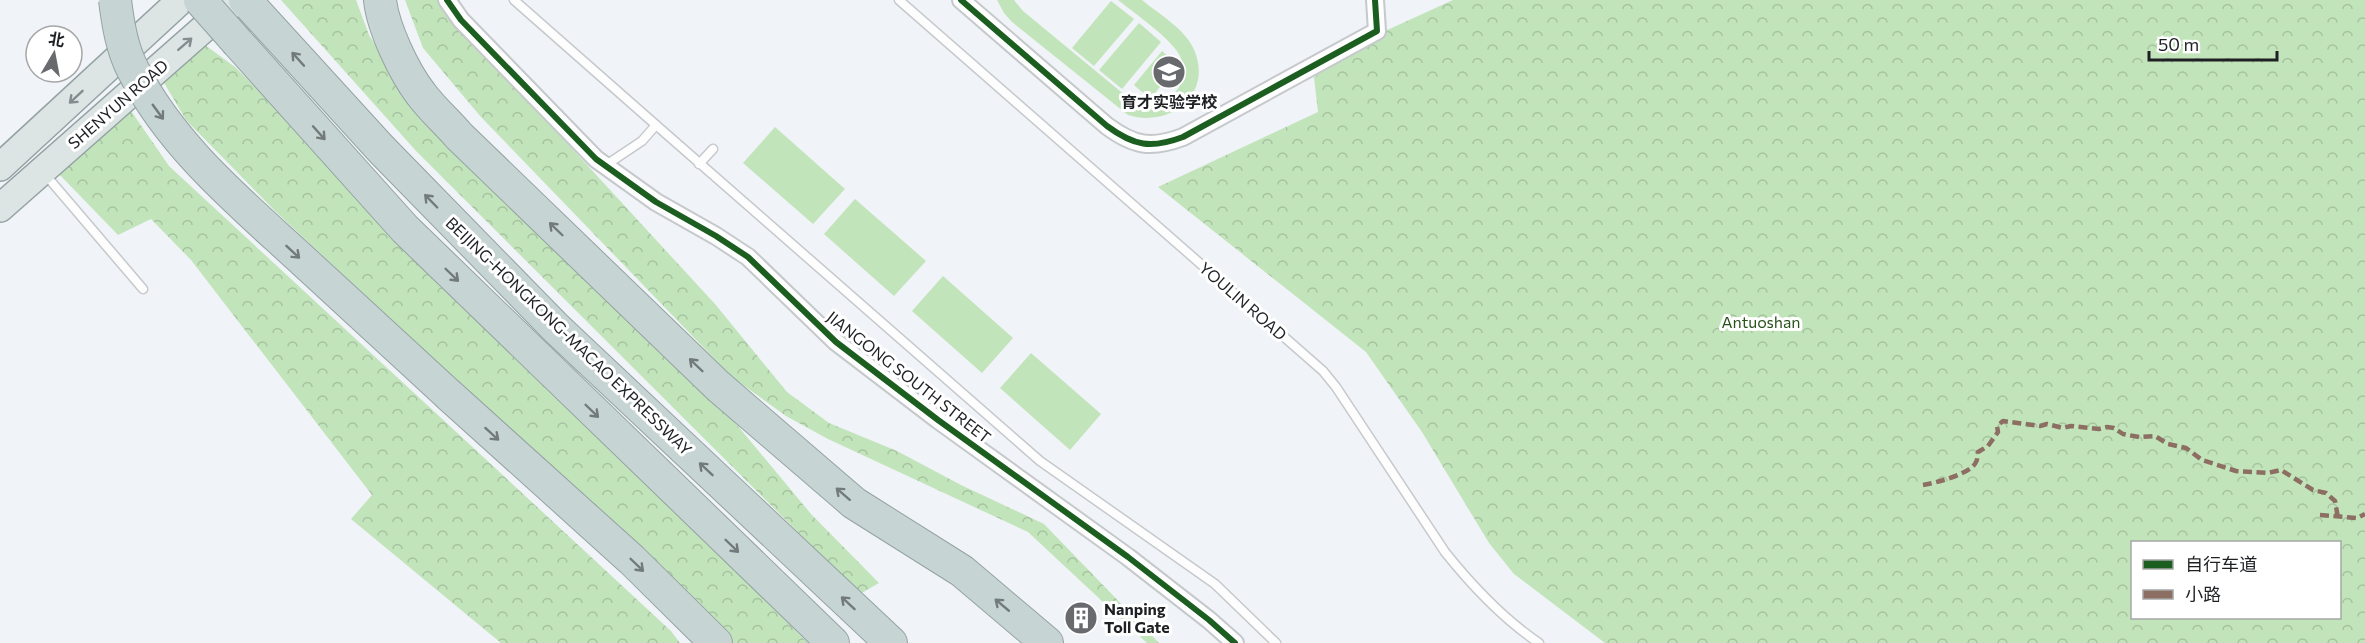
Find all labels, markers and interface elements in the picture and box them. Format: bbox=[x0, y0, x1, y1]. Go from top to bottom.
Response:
north arrow bbox=[24, 24, 84, 84]
scale bar bbox=[2149, 24, 2276, 62]
text: 北 bbox=[47, 28, 66, 49]
text: 50 m bbox=[2158, 33, 2199, 55]
one-way arrow bbox=[178, 37, 193, 51]
one-way arrow bbox=[291, 52, 305, 67]
school or university icon: 育才实验学校 bbox=[1151, 54, 1187, 90]
street label: SHENYUN ROAD bbox=[64, 55, 171, 152]
one-way arrow bbox=[69, 90, 84, 104]
place label: 育才实验学校 bbox=[1121, 92, 1218, 111]
one-way arrow bbox=[152, 103, 164, 119]
one-way arrow bbox=[312, 125, 326, 140]
one-way arrow bbox=[424, 194, 439, 209]
street label: BEIJING-HONGKONG-MACAO EXPRESSWAY bbox=[442, 213, 697, 459]
one-way arrow bbox=[549, 222, 564, 237]
one-way arrow bbox=[286, 244, 301, 259]
street label: YOULIN ROAD bbox=[1196, 258, 1291, 344]
one-way arrow bbox=[445, 268, 460, 282]
street label: JIANGONG SOUTH STREET bbox=[824, 307, 995, 447]
park label: Antuoshan bbox=[1721, 312, 1801, 331]
one-way arrow bbox=[689, 358, 704, 372]
one-way arrow bbox=[585, 404, 600, 418]
one-way arrow bbox=[484, 427, 499, 441]
one-way arrow bbox=[699, 462, 714, 476]
one-way arrow bbox=[836, 487, 851, 501]
one-way arrow bbox=[725, 539, 740, 554]
legend bbox=[2131, 541, 2341, 619]
text: 自行车道 bbox=[2185, 553, 2257, 575]
one-way arrow bbox=[629, 557, 644, 572]
text: 小路 bbox=[2185, 583, 2221, 605]
one-way arrow bbox=[841, 596, 856, 610]
one-way arrow bbox=[995, 598, 1010, 612]
place label: Nanping Toll Gate bbox=[1104, 599, 1170, 636]
building icon: Nanping Toll Gate bbox=[1063, 600, 1099, 636]

